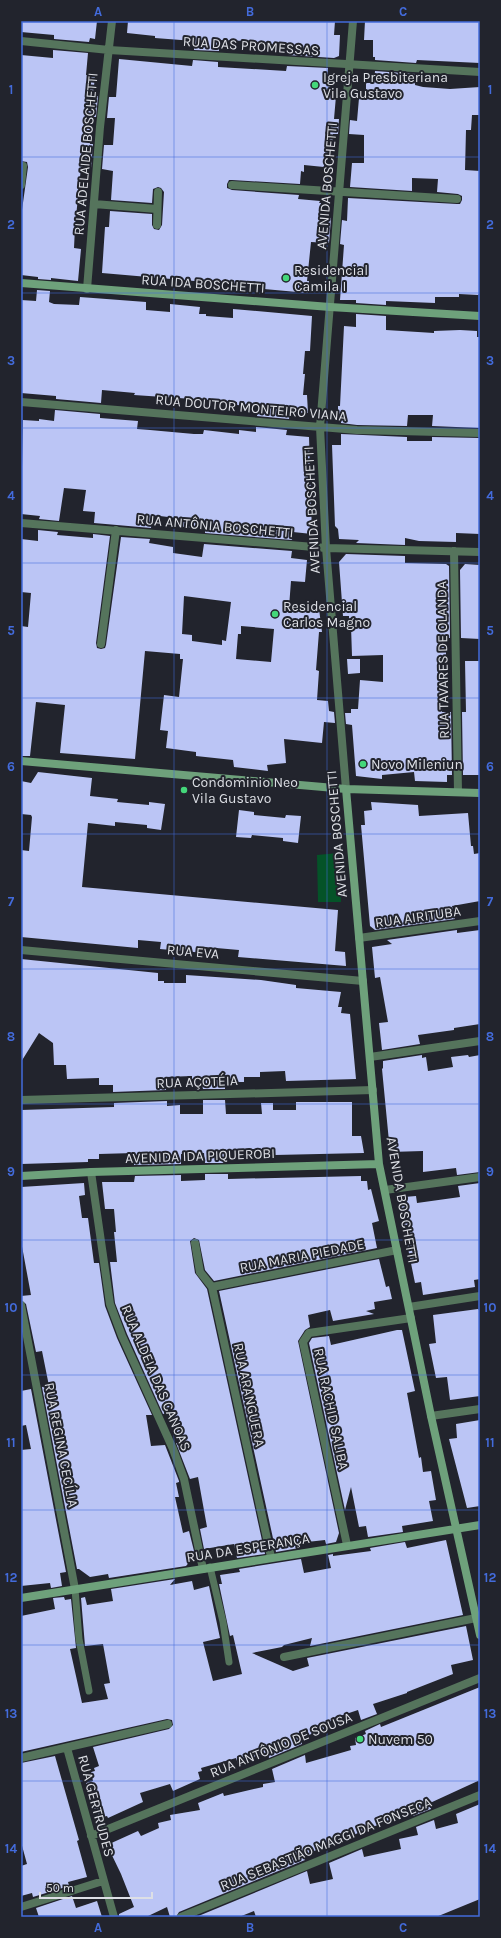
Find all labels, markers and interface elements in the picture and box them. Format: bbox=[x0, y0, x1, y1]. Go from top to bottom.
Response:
text: A bbox=[94, 4, 102, 19]
text: B bbox=[246, 4, 254, 19]
text: C bbox=[399, 4, 407, 19]
street label: RUA DAS PROMESSAS bbox=[182, 33, 320, 59]
place label: Igreja Presbiteriana Vila Gustavo bbox=[323, 69, 448, 102]
street label: RUA ADELAIDE BOSCHETTI bbox=[70, 72, 102, 236]
marker: Igreja Presbiteriana Vila Gustavo bbox=[310, 80, 320, 90]
text: 1 bbox=[9, 82, 13, 97]
text: 1 bbox=[488, 82, 492, 97]
street label: AVENIDA BOSCHETTI bbox=[313, 122, 341, 250]
text: 2 bbox=[7, 217, 15, 232]
text: 2 bbox=[486, 217, 494, 232]
place label: Residencial Camila I bbox=[294, 262, 368, 295]
street label: RUA IDA BOSCHETTI bbox=[141, 271, 265, 297]
marker: Residencial Camila I bbox=[281, 273, 291, 283]
text: 3 bbox=[7, 353, 15, 368]
text: 3 bbox=[486, 353, 494, 368]
street label: RUA DOUTOR MONTEIRO VIANA bbox=[155, 391, 347, 425]
street label: AVENIDA BOSCHETTI bbox=[300, 446, 324, 574]
text: 4 bbox=[7, 488, 15, 503]
text: 4 bbox=[486, 488, 494, 503]
street label: RUA ANTÔNIA BOSCHETTI bbox=[136, 511, 294, 541]
street label: RUA TAVARES DE OLANDA bbox=[433, 581, 453, 739]
place label: Residencial Carlos Magno bbox=[283, 598, 370, 631]
marker: Residencial Carlos Magno bbox=[270, 609, 280, 619]
text: 5 bbox=[7, 623, 15, 638]
text: 5 bbox=[486, 623, 494, 638]
place label: Novo Mileniun bbox=[371, 756, 463, 773]
text: 6 bbox=[7, 759, 15, 774]
marker: Novo Mileniun bbox=[358, 759, 368, 769]
text: 6 bbox=[486, 759, 494, 774]
street label: AVENIDA BOSCHETTI bbox=[323, 770, 351, 898]
place label: Condominio Neo Vila Gustavo bbox=[192, 774, 298, 807]
marker: Condominio Neo Vila Gustavo bbox=[179, 785, 189, 795]
text: 7 bbox=[8, 894, 15, 909]
text: 7 bbox=[487, 894, 494, 909]
street label: RUA AIRITUBA bbox=[374, 903, 462, 931]
street label: RUA EVA bbox=[166, 941, 220, 963]
text: 8 bbox=[7, 1029, 15, 1044]
text: 8 bbox=[486, 1029, 494, 1044]
street label: RUA AÇOTÉIA bbox=[156, 1071, 238, 1092]
street label: AVENIDA BOSCHETTI bbox=[383, 1136, 421, 1264]
street label: AVENIDA IDA PIQUEROBI bbox=[125, 1145, 275, 1167]
text: 9 bbox=[7, 1164, 15, 1179]
text: 9 bbox=[486, 1164, 494, 1179]
street label: RUA MARIA PIEDADE bbox=[238, 1236, 366, 1276]
text: 10 bbox=[5, 1300, 17, 1315]
text: 10 bbox=[484, 1300, 496, 1315]
street label: RUA ALDEIA DAS CANOAS bbox=[118, 1302, 194, 1454]
street label: RUA ARANGUERA bbox=[230, 1341, 268, 1449]
street label: RUA RACHID SALIBA bbox=[310, 1347, 352, 1471]
street label: RUA REGINA CECÍLIA bbox=[41, 1381, 82, 1509]
text: 11 bbox=[6, 1435, 16, 1450]
text: 11 bbox=[485, 1435, 495, 1450]
street label: RUA DA ESPERANÇA bbox=[185, 1530, 311, 1566]
text: 12 bbox=[5, 1570, 17, 1585]
text: 12 bbox=[484, 1570, 496, 1585]
text: 13 bbox=[5, 1706, 17, 1721]
text: 13 bbox=[484, 1706, 496, 1721]
street label: RUA ANTÔNIO DE SOUSA bbox=[207, 1709, 355, 1781]
place label: Nuvem 50 bbox=[368, 1731, 433, 1748]
marker: Nuvem 50 bbox=[355, 1734, 365, 1744]
street label: RUA GERTRUDES bbox=[74, 1753, 118, 1859]
street label: RUA SEBASTIÃO MAGGI DA FONSECA bbox=[218, 1794, 434, 1894]
text: 14 bbox=[5, 1841, 17, 1856]
text: 14 bbox=[484, 1841, 496, 1856]
scale bar bbox=[40, 1874, 152, 1900]
text: 50 m bbox=[46, 1881, 74, 1895]
text: A bbox=[94, 1920, 102, 1935]
text: B bbox=[246, 1920, 254, 1935]
text: C bbox=[399, 1920, 407, 1935]

